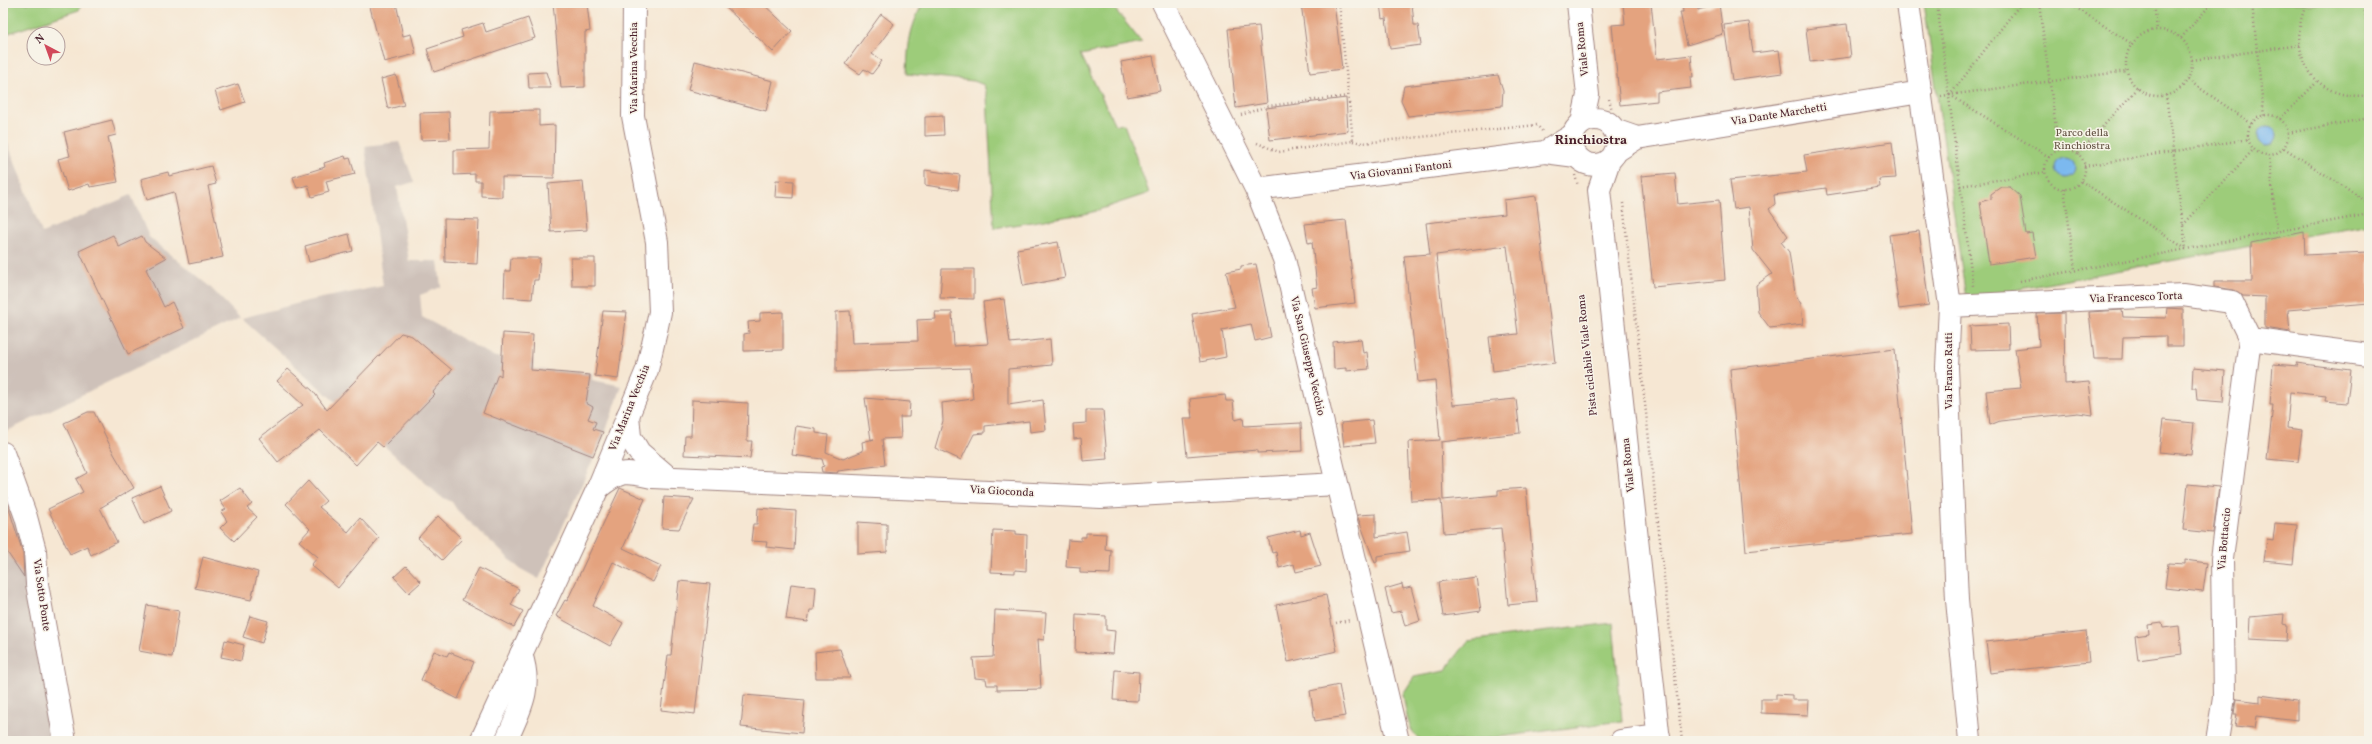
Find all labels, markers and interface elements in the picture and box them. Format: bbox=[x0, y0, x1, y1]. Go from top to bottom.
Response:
street label: Viale Roma bbox=[1573, 20, 1593, 77]
street label: Via Marina Vecchia bbox=[627, 21, 642, 114]
north arrow bbox=[26, 26, 66, 66]
text: N bbox=[32, 31, 48, 48]
street label: Via Dante Marchetti bbox=[1730, 100, 1828, 130]
park label: Parco della Rinchiostra bbox=[2054, 126, 2111, 154]
district label: Rinchiostra bbox=[1555, 132, 1627, 150]
street label: Via Giovanni Fantoni bbox=[1349, 157, 1453, 185]
street label: Via Francesco Torta bbox=[2089, 289, 2183, 307]
street label: Pista ciclabile Viale Roma bbox=[1574, 293, 1602, 417]
street label: Via San Giuseppe Vecchio bbox=[1286, 295, 1328, 417]
street label: Via Franco Ratti bbox=[1942, 332, 1957, 410]
street label: Via Marina Vecchia bbox=[606, 362, 654, 454]
street label: Viale Roma bbox=[1619, 436, 1639, 493]
street label: Via Gioconda bbox=[970, 483, 1035, 501]
street label: Via Bottaccio bbox=[2215, 507, 2235, 571]
street label: Via Sotto Ponte bbox=[28, 558, 54, 632]

